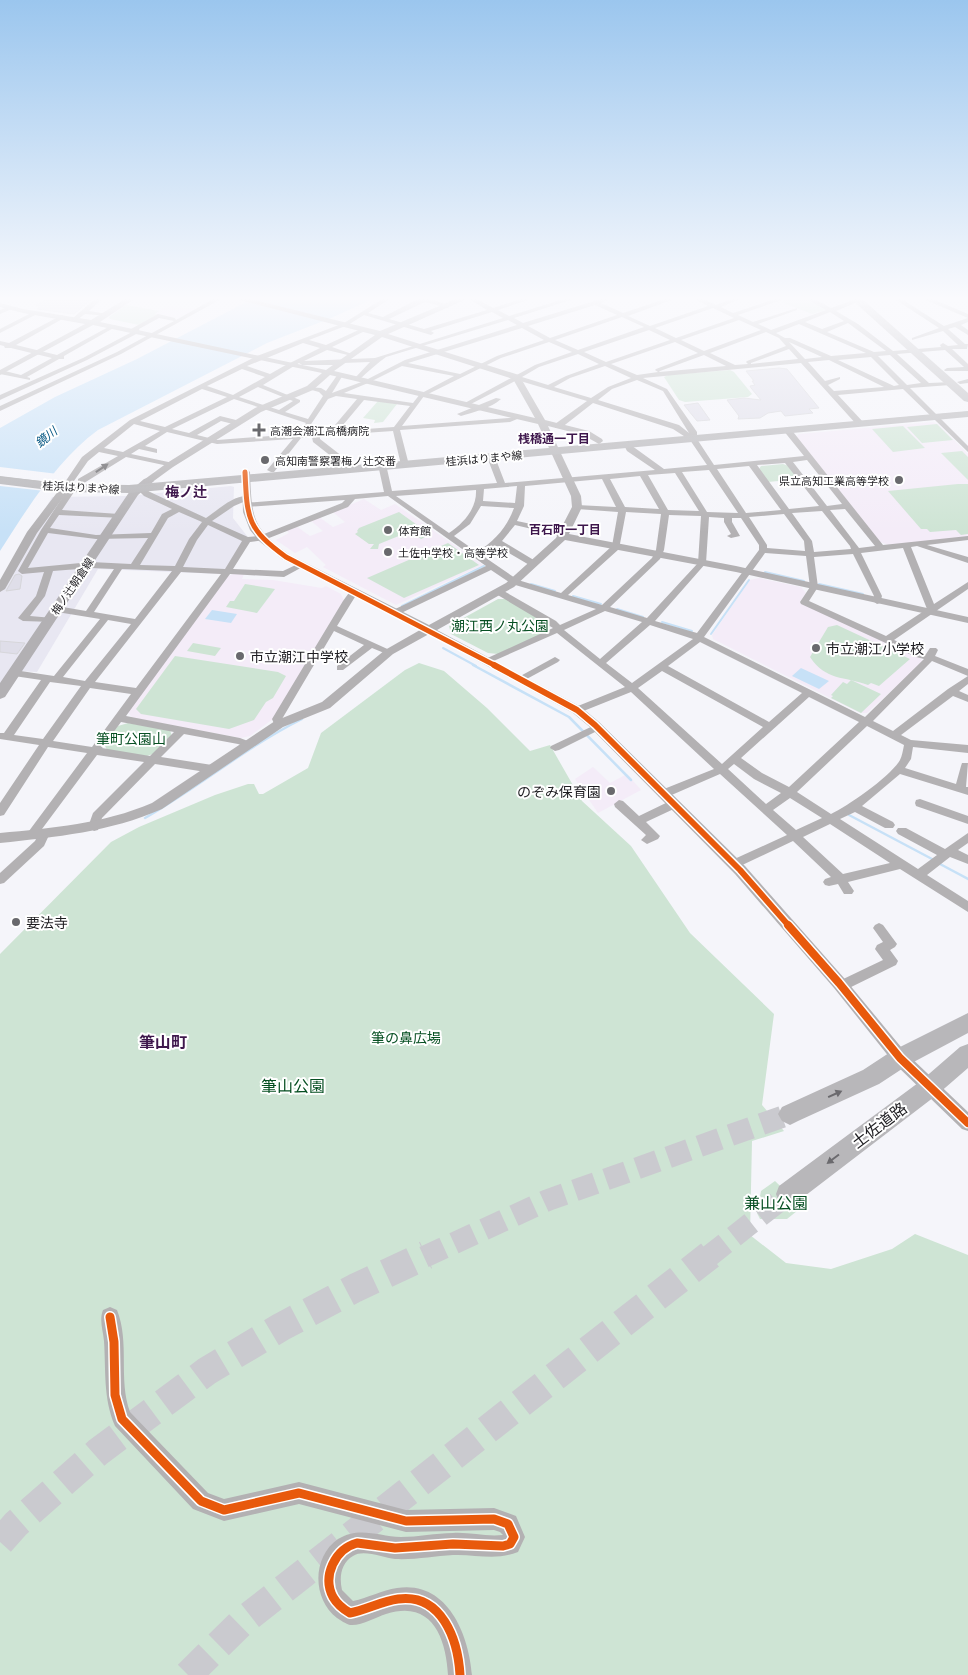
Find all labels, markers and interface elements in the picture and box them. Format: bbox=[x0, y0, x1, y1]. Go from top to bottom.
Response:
water label: 鏡川 bbox=[31, 422, 62, 451]
marker: 高潮会潮江高橋病院 bbox=[252, 423, 266, 437]
place label: 高潮会潮江高橋病院 bbox=[270, 423, 369, 438]
district label: 桟橋通一丁目 bbox=[518, 430, 590, 447]
street label: 桂浜はりまや線 bbox=[445, 447, 523, 469]
place label: 高知南警察署梅ノ辻交番 bbox=[275, 453, 396, 468]
marker: 高知南警察署梅ノ辻交番 bbox=[259, 454, 271, 466]
one-way arrow bbox=[95, 463, 109, 473]
place label: 県立高知工業高等学校 bbox=[779, 473, 889, 488]
marker: 県立高知工業高等学校 bbox=[893, 474, 905, 486]
street label: 桂浜はりまや線 bbox=[42, 477, 120, 497]
district label: 梅ノ辻 bbox=[165, 482, 207, 501]
district label: 百石町一丁目 bbox=[529, 521, 601, 538]
place label: 体育館 bbox=[398, 523, 431, 538]
marker: 体育館 bbox=[382, 524, 394, 536]
place label: 土佐中学校・高等学校 bbox=[398, 545, 508, 560]
marker: 土佐中学校・高等学校 bbox=[382, 546, 394, 558]
street label: 梅ノ辻朝倉線 bbox=[47, 554, 97, 618]
park label: 潮江西ノ丸公園 bbox=[451, 616, 549, 635]
place label: 市立潮江小学校 bbox=[826, 639, 924, 658]
marker: 市立潮江小学校 bbox=[810, 642, 822, 654]
place label: 市立潮江中学校 bbox=[250, 647, 348, 666]
marker: 市立潮江中学校 bbox=[234, 650, 246, 662]
park label: 筆町公園山 bbox=[96, 729, 166, 748]
place label: のぞみ保育園 bbox=[517, 782, 601, 801]
marker: のぞみ保育園 bbox=[605, 785, 617, 797]
place label: 要法寺 bbox=[26, 913, 68, 932]
marker: 要法寺 bbox=[10, 916, 22, 928]
park label: 筆の鼻広場 bbox=[371, 1028, 441, 1047]
district label: 筆山町 bbox=[139, 1031, 187, 1053]
park label: 筆山公園 bbox=[261, 1075, 325, 1097]
one-way arrow bbox=[828, 1089, 842, 1097]
street label: 土佐道路 bbox=[847, 1097, 911, 1153]
one-way arrow bbox=[827, 1154, 840, 1165]
park label: 兼山公園 bbox=[744, 1192, 808, 1214]

